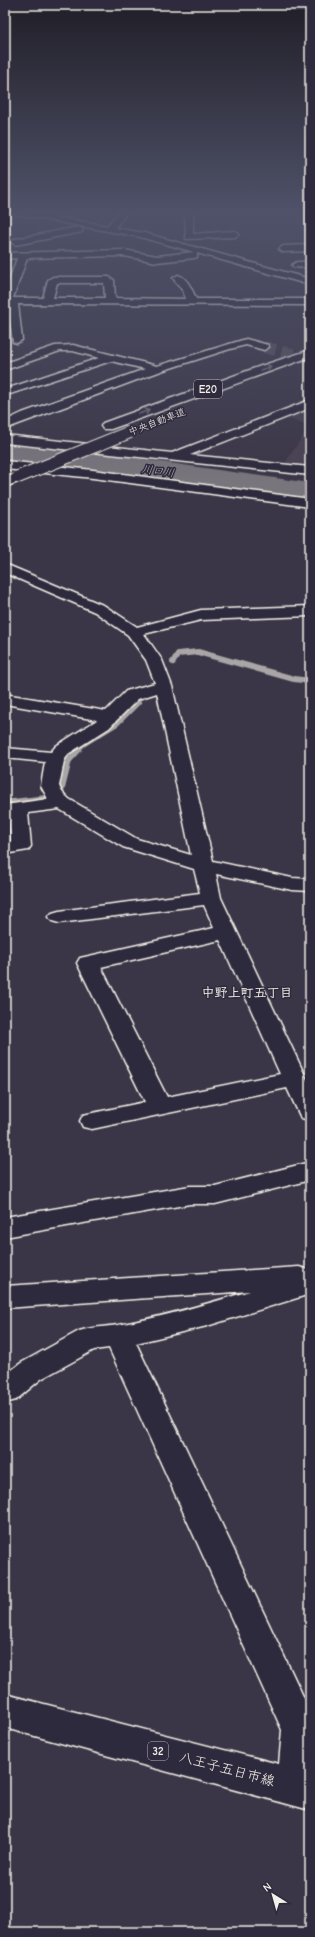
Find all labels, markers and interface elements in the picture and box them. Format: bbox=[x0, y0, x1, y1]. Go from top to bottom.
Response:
one-way arrow bbox=[259, 364, 272, 371]
road number: E20 bbox=[194, 380, 222, 398]
street label: 中央自動車道 bbox=[127, 406, 187, 438]
one-way arrow bbox=[137, 408, 149, 416]
water label: 川口川 bbox=[141, 462, 175, 480]
district label: 中野上町五丁目 bbox=[201, 985, 293, 1000]
road number: 32 bbox=[148, 1742, 168, 1760]
street label: 八王子五日市線 bbox=[177, 1748, 277, 1790]
north arrow bbox=[253, 1875, 293, 1915]
text: N bbox=[261, 1880, 274, 1895]

